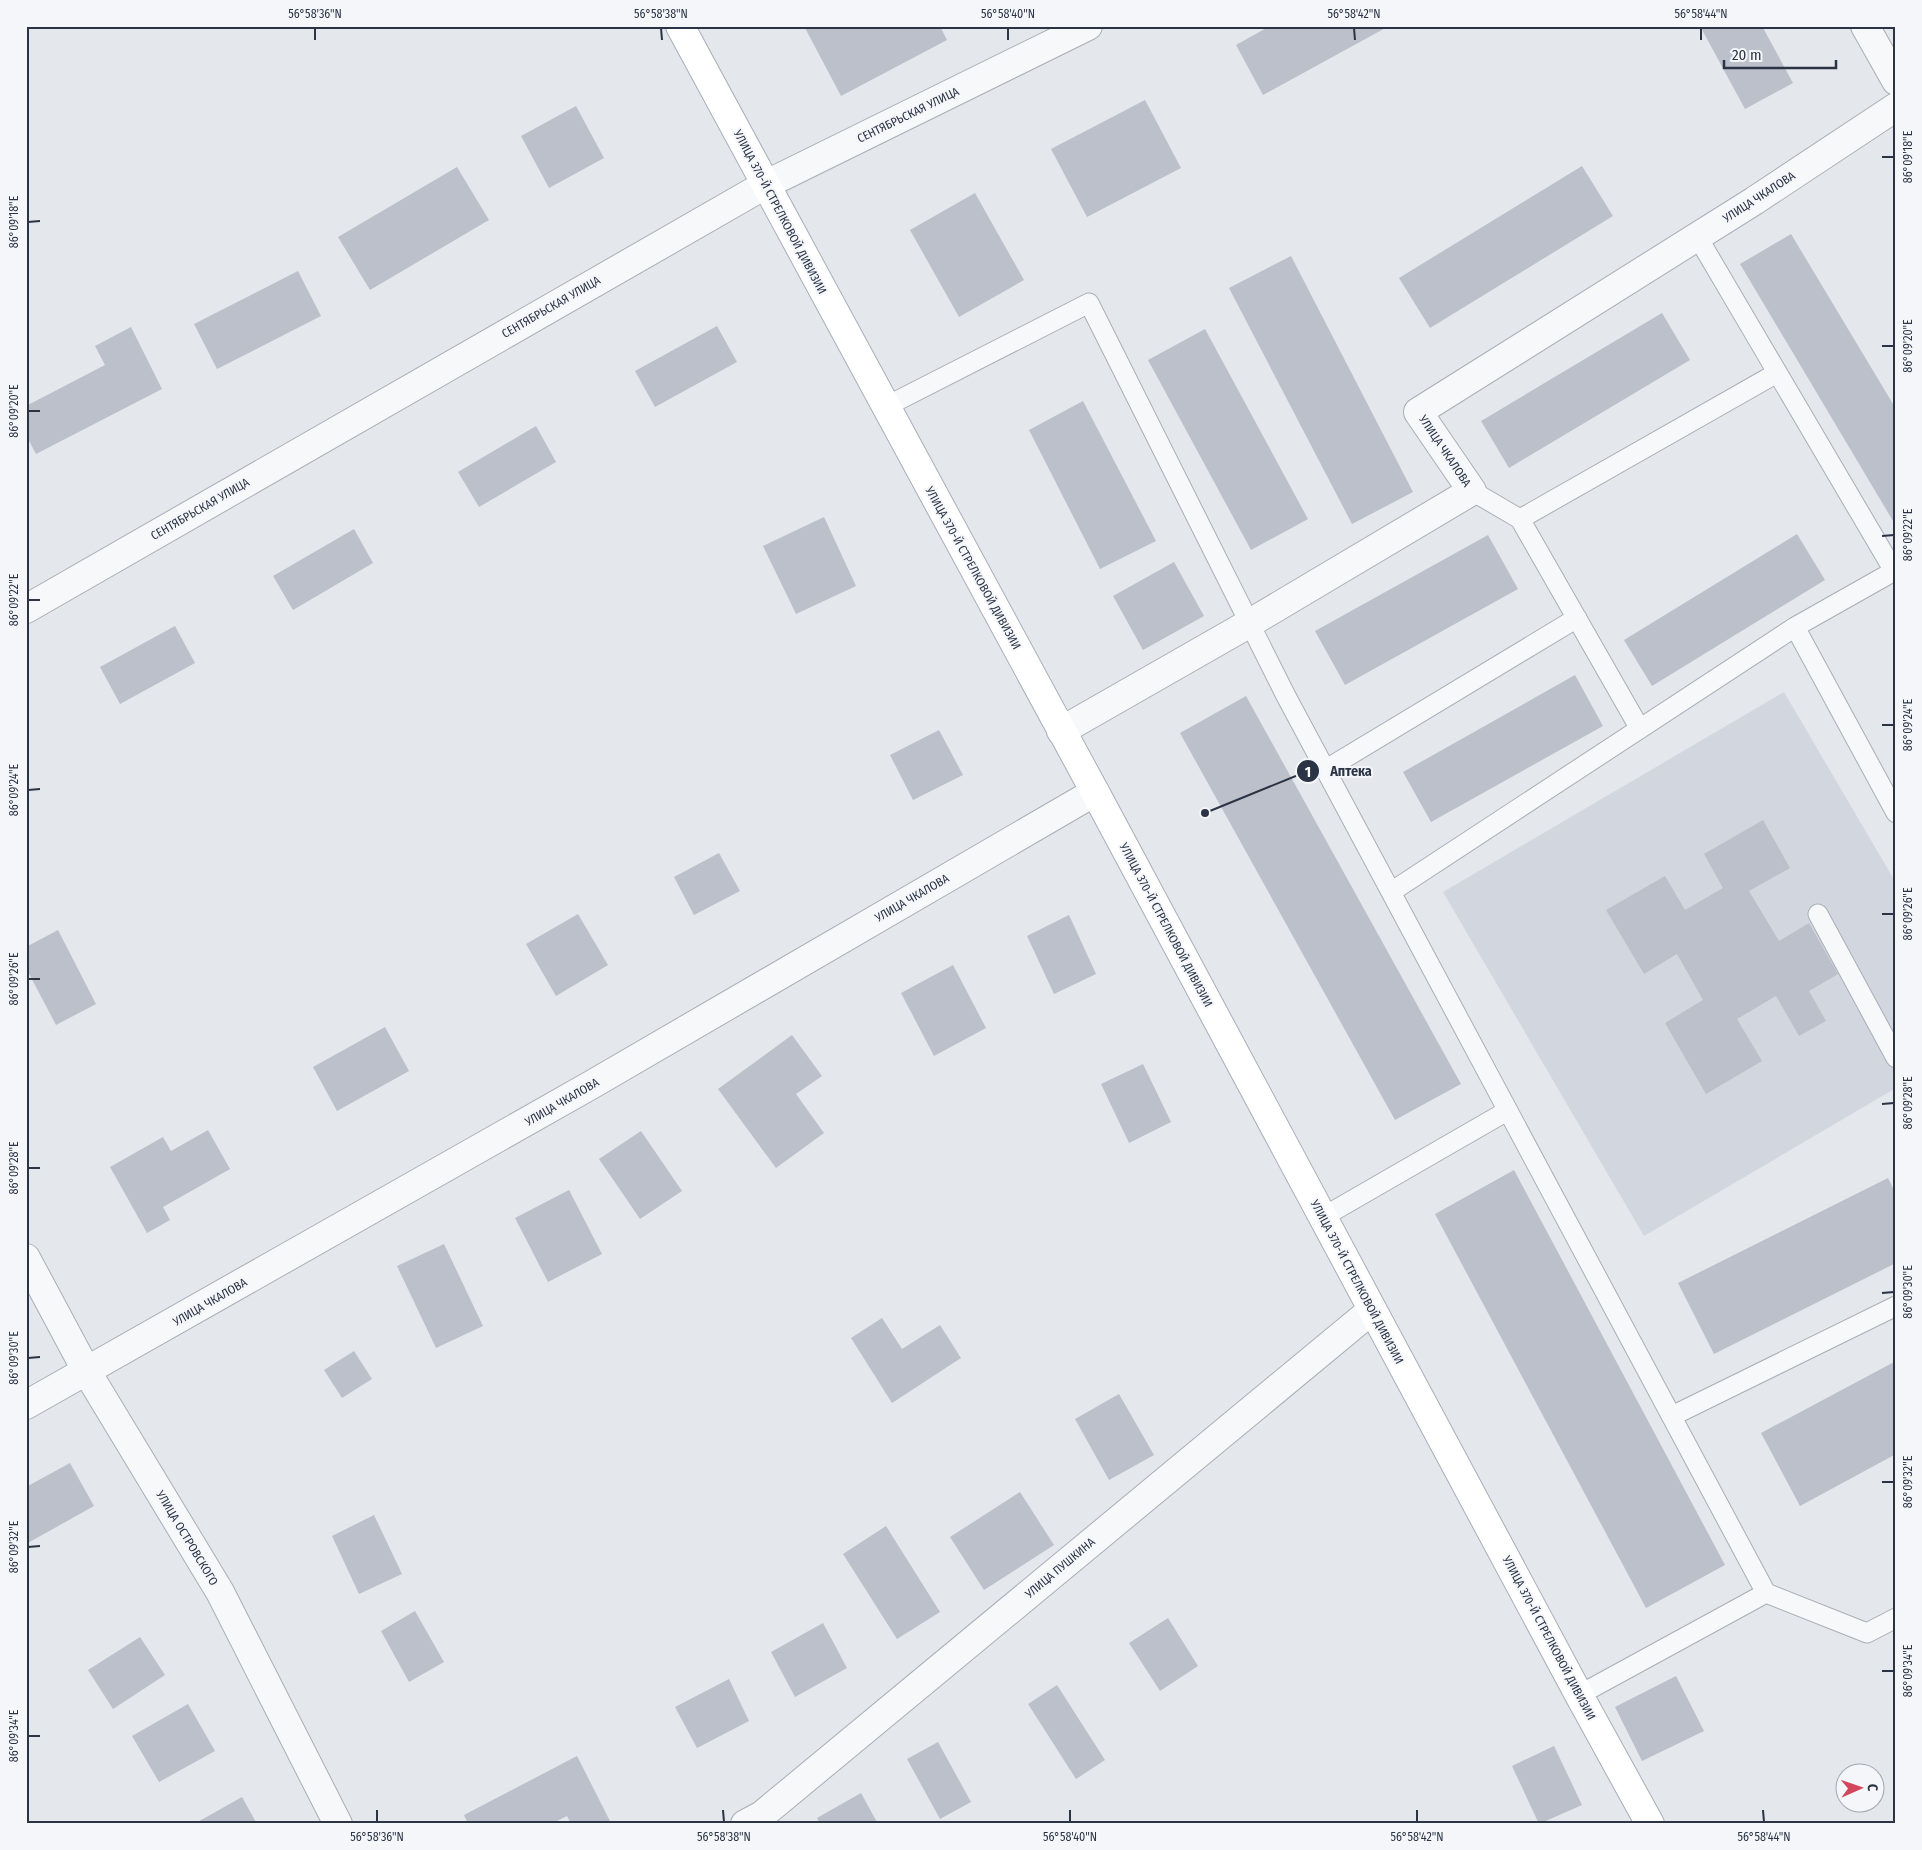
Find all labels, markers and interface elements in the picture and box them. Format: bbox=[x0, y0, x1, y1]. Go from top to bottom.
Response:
text: 56°58'36"N bbox=[288, 7, 342, 21]
text: 56°58'38"N bbox=[634, 7, 688, 21]
text: 56°58'40"N bbox=[981, 7, 1035, 21]
text: 56°58'42"N bbox=[1327, 7, 1381, 21]
text: 56°58'44"N bbox=[1674, 7, 1728, 21]
scale bar bbox=[1724, 38, 1837, 70]
text: 20 m bbox=[1732, 46, 1762, 64]
street label: СЕНТЯБРЬСКАЯ УЛИЦА bbox=[855, 84, 962, 146]
street label: УЛИЦА 370-Й СТРЕЛКОВОЙ ДИВИЗИИ bbox=[730, 126, 830, 296]
text: 86°09'18"E bbox=[1901, 130, 1915, 183]
street label: УЛИЦА ЧКАЛОВА bbox=[1720, 168, 1798, 226]
text: 86°09'18"E bbox=[7, 195, 21, 248]
street label: СЕНТЯБРЬСКАЯ УЛИЦА bbox=[499, 273, 603, 341]
text: 86°09'20"E bbox=[1901, 319, 1915, 373]
text: 86°09'20"E bbox=[7, 384, 21, 438]
street label: УЛИЦА ЧКАЛОВА bbox=[1415, 412, 1474, 490]
street label: СЕНТЯБРЬСКАЯ УЛИЦА bbox=[148, 475, 252, 543]
street label: УЛИЦА 370-Й СТРЕЛКОВОЙ ДИВИЗИИ bbox=[922, 483, 1025, 652]
text: 86°09'22"E bbox=[1901, 508, 1915, 561]
text: 86°09'22"E bbox=[7, 573, 21, 626]
text: 86°09'24"E bbox=[1901, 698, 1915, 751]
callout: Аптека bbox=[1296, 757, 1382, 786]
text: 86°09'24"E bbox=[7, 763, 21, 816]
text: 1 bbox=[1305, 763, 1311, 781]
text: Аптека bbox=[1329, 763, 1372, 780]
street label: УЛИЦА 370-Й СТРЕЛКОВОЙ ДИВИЗИИ bbox=[1116, 839, 1216, 1009]
street label: УЛИЦА ЧКАЛОВА bbox=[872, 871, 952, 925]
text: 86°09'26"E bbox=[1901, 887, 1915, 941]
text: 86°09'26"E bbox=[7, 952, 21, 1006]
street label: УЛИЦА ЧКАЛОВА bbox=[522, 1075, 602, 1129]
text: 86°09'28"E bbox=[1901, 1076, 1915, 1130]
text: 86°09'28"E bbox=[7, 1141, 21, 1195]
street label: УЛИЦА 370-Й СТРЕЛКОВОЙ ДИВИЗИИ bbox=[1307, 1196, 1407, 1366]
text: 86°09'30"E bbox=[1901, 1265, 1915, 1319]
street label: УЛИЦА ЧКАЛОВА bbox=[170, 1275, 250, 1329]
text: 86°09'30"E bbox=[7, 1331, 21, 1385]
text: 86°09'32"E bbox=[1901, 1455, 1915, 1508]
street label: УЛИЦА ОСТРОВСКОГО bbox=[153, 1487, 221, 1588]
text: 86°09'32"E bbox=[7, 1520, 21, 1573]
street label: УЛИЦА ПУШКИНА bbox=[1022, 1534, 1098, 1602]
street label: УЛИЦА 370-Й СТРЕЛКОВОЙ ДИВИЗИИ bbox=[1499, 1552, 1599, 1722]
text: 86°09'34"E bbox=[1901, 1644, 1915, 1697]
text: 86°09'34"E bbox=[7, 1709, 21, 1762]
north arrow bbox=[1834, 1762, 1884, 1812]
text: С bbox=[1864, 1784, 1881, 1792]
text: 56°58'36"N bbox=[350, 1830, 404, 1844]
text: 56°58'38"N bbox=[697, 1830, 751, 1844]
text: 56°58'40"N bbox=[1043, 1830, 1097, 1844]
text: 56°58'42"N bbox=[1390, 1830, 1444, 1844]
text: 56°58'44"N bbox=[1737, 1830, 1791, 1844]

